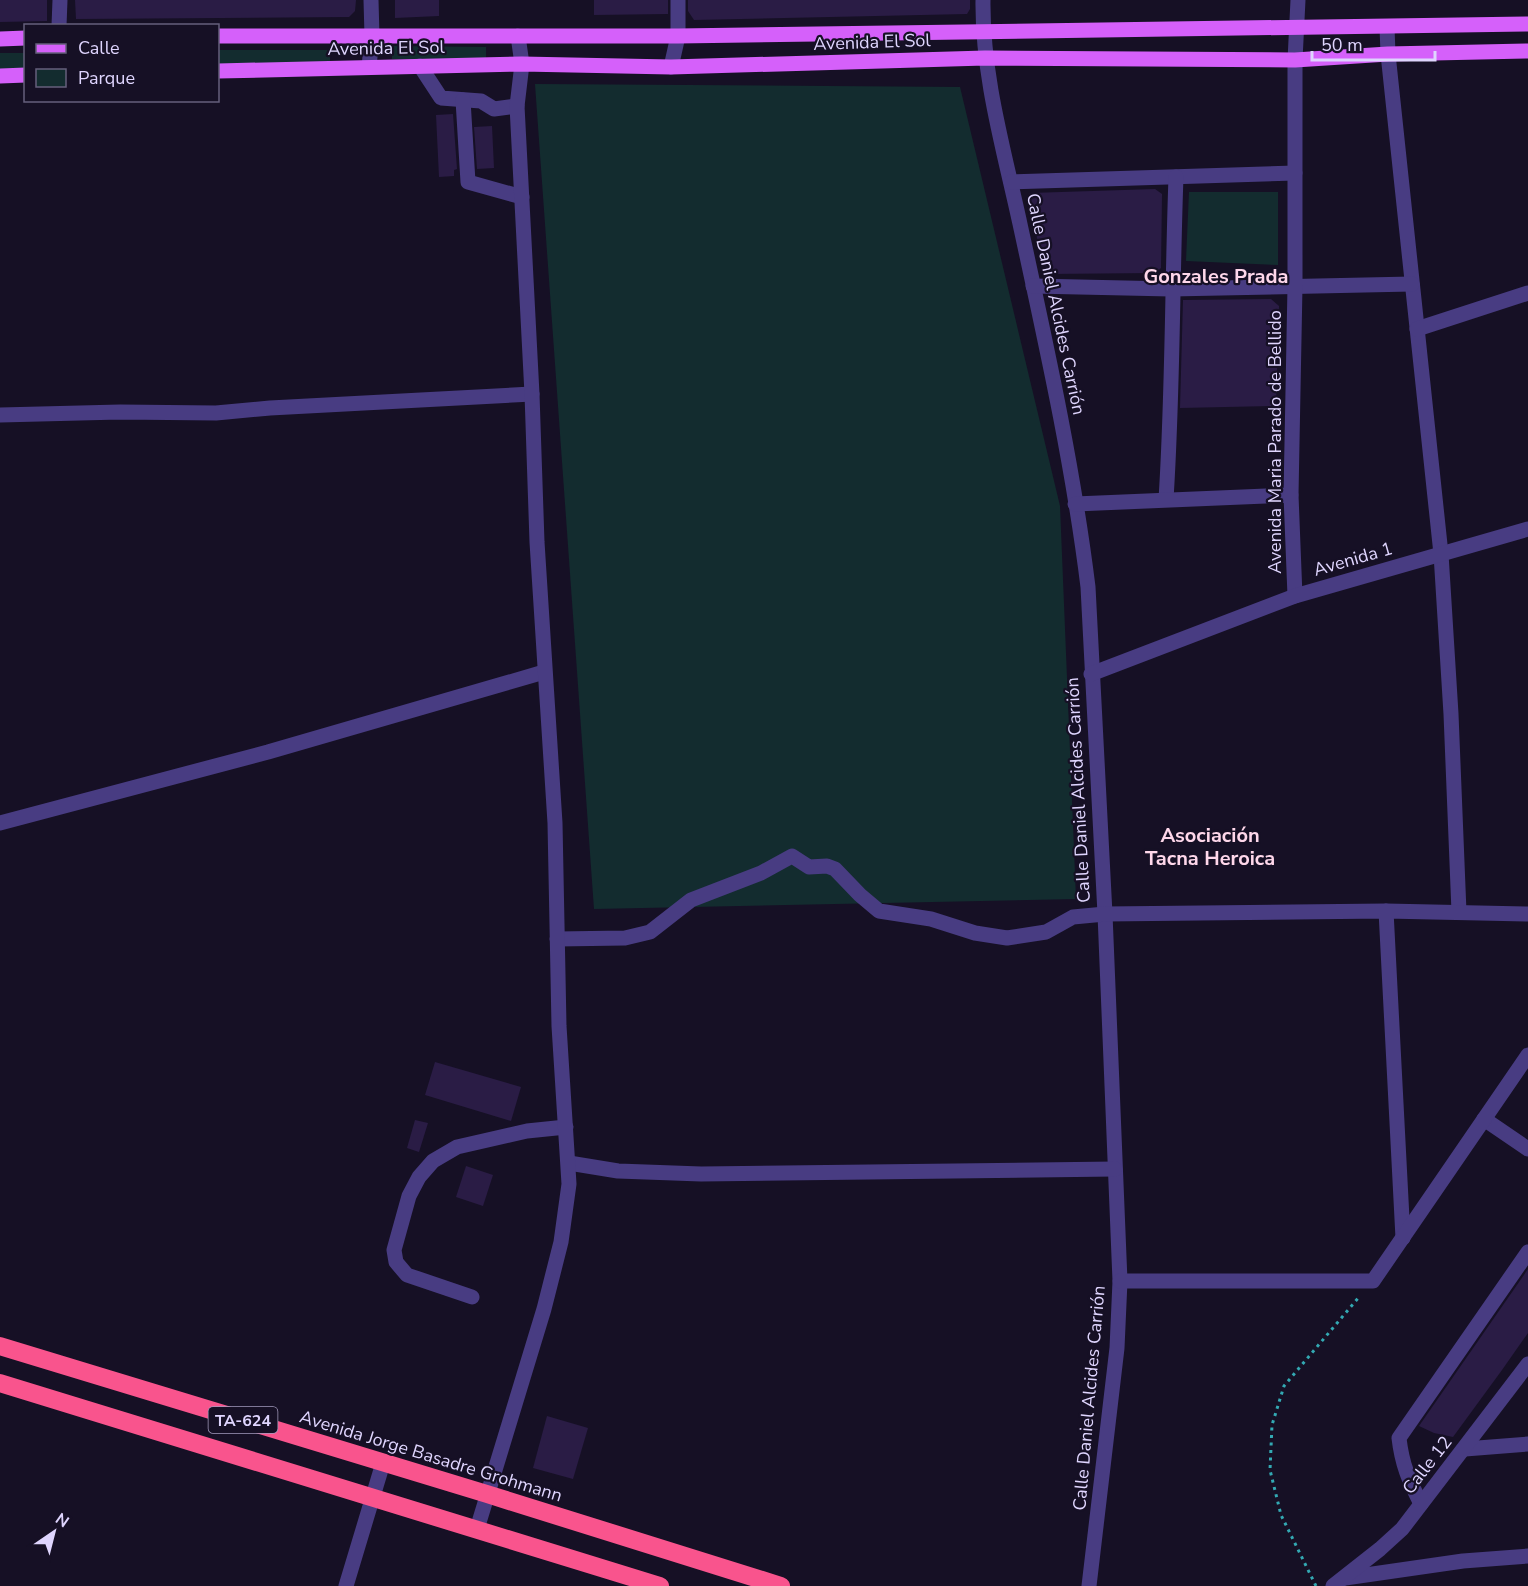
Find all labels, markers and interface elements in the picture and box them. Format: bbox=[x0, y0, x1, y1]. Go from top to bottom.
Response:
legend bbox=[24, 24, 219, 102]
scale bar bbox=[1312, 24, 1435, 62]
street label: Avenida El Sol bbox=[813, 28, 932, 56]
text: 50 m bbox=[1321, 33, 1363, 57]
street label: Avenida El Sol bbox=[327, 35, 446, 61]
text: Calle bbox=[78, 36, 120, 60]
text: Parque bbox=[78, 66, 135, 90]
street label: Calle Daniel Alcides Carrión bbox=[1021, 191, 1091, 417]
district label: Gonzales Prada bbox=[1144, 263, 1289, 290]
street label: Avenida Maria Parado de Bellido bbox=[1263, 310, 1287, 574]
street label: Avenida 1 bbox=[1311, 536, 1395, 582]
street label: Calle Daniel Alcides Carrión bbox=[1060, 677, 1096, 903]
district label: Asociación Tacna Heroica bbox=[1145, 822, 1275, 872]
street label: Calle Daniel Alcides Carrión bbox=[1067, 1284, 1111, 1512]
street label: Avenida Jorge Basadre Grohmann bbox=[297, 1405, 565, 1507]
road number: TA-624 bbox=[208, 1407, 278, 1433]
street label: Calle 12 bbox=[1397, 1431, 1457, 1499]
north arrow bbox=[24, 1502, 84, 1562]
text: N bbox=[51, 1508, 73, 1533]

